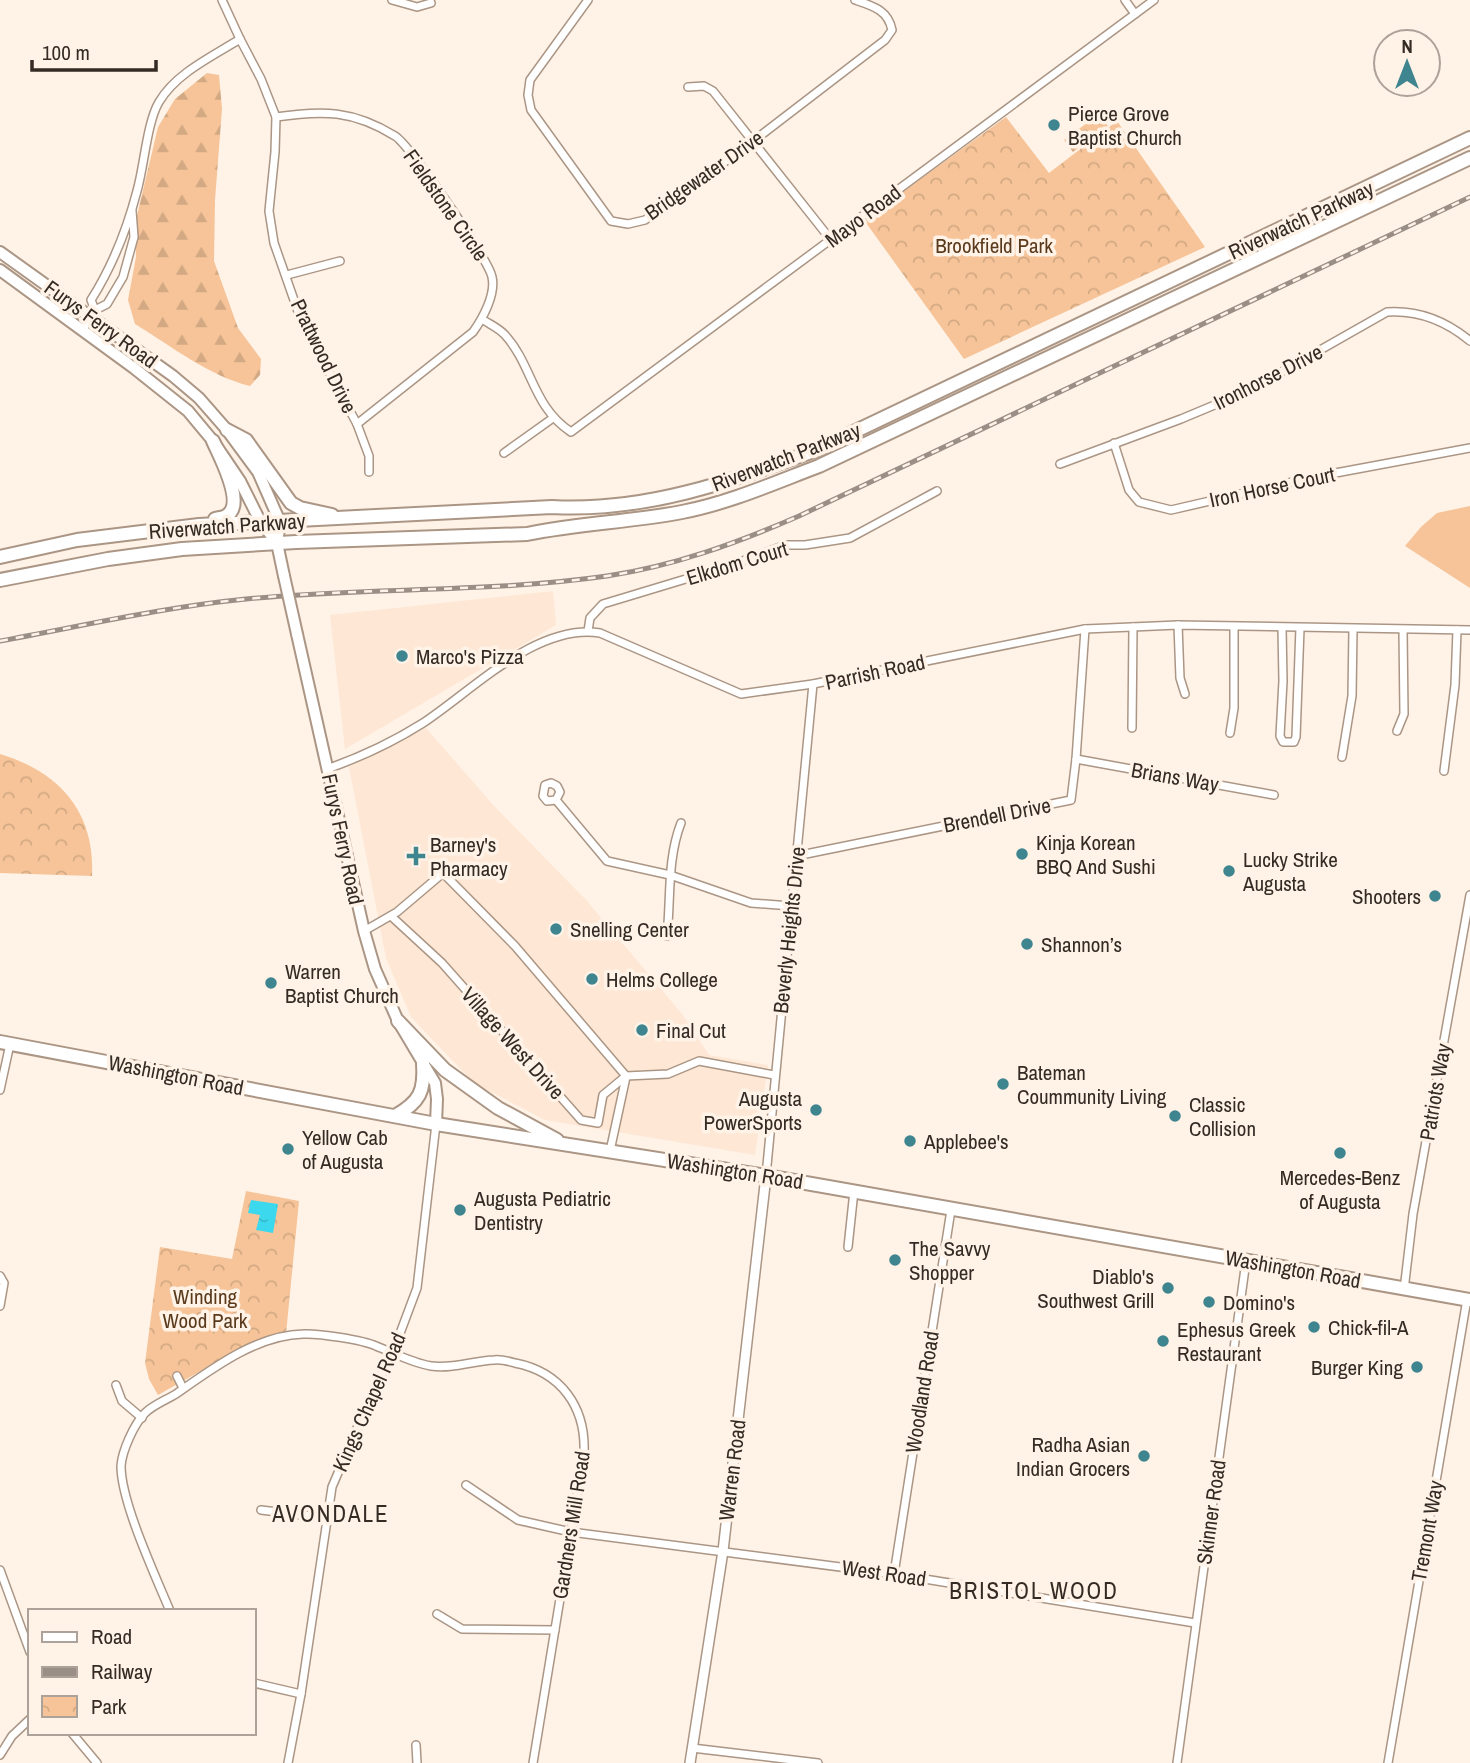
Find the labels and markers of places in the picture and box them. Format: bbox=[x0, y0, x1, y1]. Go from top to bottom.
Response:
place label: Pierce Grove Baptist Church bbox=[1068, 99, 1182, 152]
marker: Pierce Grove Baptist Church bbox=[1046, 117, 1062, 133]
place label: Marco's Pizza bbox=[416, 642, 524, 671]
marker: Marco's Pizza bbox=[394, 648, 410, 664]
place label: Kinja Korean BBQ And Sushi bbox=[1036, 828, 1156, 881]
place label: Barney's Pharmacy bbox=[430, 830, 508, 883]
place label: Lucky Strike Augusta bbox=[1242, 845, 1338, 898]
marker: Kinja Korean BBQ And Sushi bbox=[1014, 846, 1030, 862]
marker: Barney's Pharmacy bbox=[408, 848, 424, 864]
marker: Lucky Strike Augusta bbox=[1221, 863, 1237, 879]
place label: Shooters bbox=[1352, 882, 1421, 911]
marker: Shooters bbox=[1427, 888, 1443, 904]
place label: Snelling Center bbox=[570, 915, 689, 944]
marker: Snelling Center bbox=[548, 921, 564, 937]
place label: Shannon’s bbox=[1041, 930, 1122, 959]
marker: Shannon’s bbox=[1019, 936, 1035, 952]
place label: Warren Baptist Church bbox=[285, 957, 399, 1010]
place label: Helms College bbox=[606, 965, 718, 994]
marker: Helms College bbox=[584, 971, 600, 987]
marker: Warren Baptist Church bbox=[263, 975, 279, 991]
place label: Final Cut bbox=[656, 1016, 726, 1045]
marker: Final Cut bbox=[634, 1022, 650, 1038]
place label: Bateman Coummunity Living bbox=[1017, 1058, 1167, 1111]
marker: Bateman Coummunity Living bbox=[995, 1076, 1011, 1092]
place label: Augusta PowerSports bbox=[703, 1084, 802, 1137]
place label: Classic Collision bbox=[1189, 1090, 1256, 1143]
marker: Augusta PowerSports bbox=[808, 1102, 824, 1118]
marker: Classic Collision bbox=[1167, 1108, 1183, 1124]
place label: Yellow Cab of Augusta bbox=[302, 1123, 388, 1176]
place label: Applebee's bbox=[923, 1127, 1009, 1156]
marker: Applebee's bbox=[902, 1133, 918, 1149]
marker: Yellow Cab of Augusta bbox=[280, 1141, 296, 1157]
marker: Mercedes-Benz of Augusta bbox=[1332, 1145, 1348, 1161]
place label: Mercedes-Benz of Augusta bbox=[1280, 1163, 1401, 1216]
place label: Augusta Pediatric Dentistry bbox=[473, 1184, 611, 1237]
marker: Augusta Pediatric Dentistry bbox=[452, 1202, 468, 1218]
place label: The Savvy Shopper bbox=[909, 1234, 991, 1287]
marker: The Savvy Shopper bbox=[887, 1252, 903, 1268]
place label: Diablo's Southwest Grill bbox=[1037, 1262, 1154, 1315]
marker: Diablo's Southwest Grill bbox=[1160, 1280, 1176, 1296]
place label: Domino's bbox=[1223, 1288, 1295, 1317]
marker: Domino's bbox=[1201, 1294, 1217, 1310]
place label: Chick-fil-A bbox=[1328, 1313, 1409, 1342]
place label: Ephesus Greek Restaurant bbox=[1177, 1315, 1296, 1368]
marker: Chick-fil-A bbox=[1306, 1319, 1322, 1335]
marker: Ephesus Greek Restaurant bbox=[1155, 1333, 1171, 1349]
place label: Burger King bbox=[1311, 1353, 1403, 1382]
marker: Burger King bbox=[1409, 1359, 1425, 1375]
place label: Radha Asian Indian Grocers bbox=[1016, 1430, 1130, 1483]
marker: Radha Asian Indian Grocers bbox=[1136, 1448, 1152, 1464]

